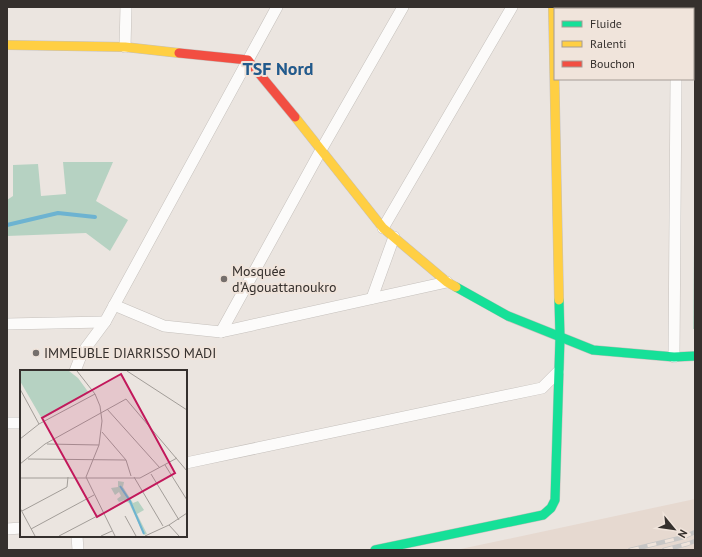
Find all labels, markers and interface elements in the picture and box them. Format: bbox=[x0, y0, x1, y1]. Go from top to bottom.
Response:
legend bbox=[554, 8, 694, 80]
text: Fluide bbox=[590, 16, 622, 31]
text: Ralenti bbox=[590, 36, 626, 51]
text: Bouchon bbox=[590, 56, 635, 71]
district label: TSF Nord bbox=[243, 57, 313, 80]
place label: Mosquée d'Agouattanoukro bbox=[232, 262, 337, 296]
marker: Mosquée d'Agouattanoukro bbox=[219, 274, 229, 284]
place label: IMMEUBLE DIARRISSO MADI bbox=[44, 344, 216, 362]
marker: IMMEUBLE DIARRISSO MADI bbox=[31, 348, 41, 358]
inset map bbox=[20, 370, 187, 537]
north arrow bbox=[654, 509, 694, 549]
text: N bbox=[675, 527, 691, 540]

